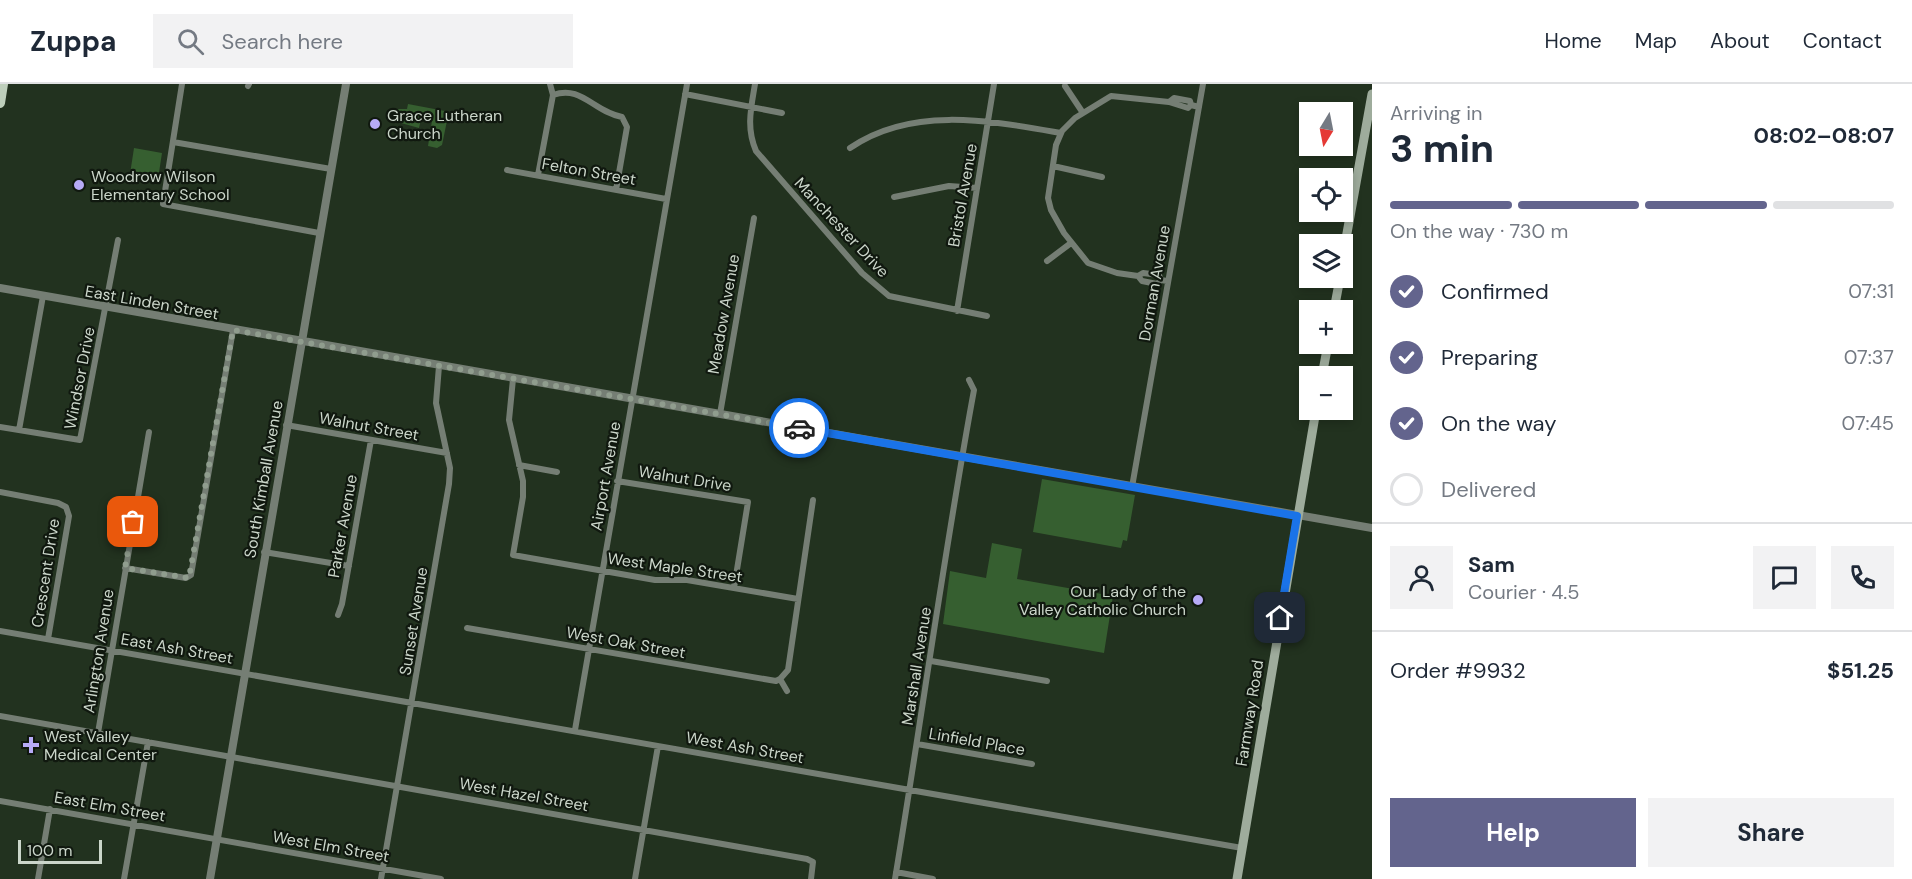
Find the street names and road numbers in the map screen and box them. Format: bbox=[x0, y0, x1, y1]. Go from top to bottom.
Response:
street label: Bristol Avenue bbox=[943, 142, 982, 249]
street label: Felton Street bbox=[540, 153, 638, 190]
street label: Manchester Drive bbox=[790, 173, 894, 282]
street label: Dorman Avenue bbox=[1134, 224, 1175, 343]
street label: Meadow Avenue bbox=[703, 253, 744, 376]
street label: East Linden Street bbox=[83, 280, 220, 325]
street label: Windsor Drive bbox=[59, 325, 100, 431]
street label: South Kimball Avenue bbox=[239, 399, 288, 559]
street label: Walnut Street bbox=[317, 407, 421, 446]
street label: Airport Avenue bbox=[586, 420, 625, 532]
street label: Walnut Drive bbox=[637, 461, 733, 496]
street label: Parker Avenue bbox=[323, 473, 362, 579]
street label: Crescent Drive bbox=[27, 517, 64, 629]
street label: West Maple Street bbox=[606, 548, 744, 587]
street label: Sunset Avenue bbox=[395, 565, 432, 677]
street label: Arlington Avenue bbox=[78, 587, 119, 715]
street label: Marshall Avenue bbox=[897, 605, 936, 727]
street label: West Oak Street bbox=[565, 622, 687, 663]
street label: East Ash Street bbox=[119, 628, 235, 669]
street label: Farmway Road bbox=[1231, 658, 1268, 768]
street label: Linfield Place bbox=[927, 723, 1027, 760]
street label: West Ash Street bbox=[684, 727, 806, 768]
street label: West Hazel Street bbox=[458, 773, 590, 816]
street label: East Elm Street bbox=[53, 786, 167, 827]
street label: West Elm Street bbox=[271, 826, 391, 867]

